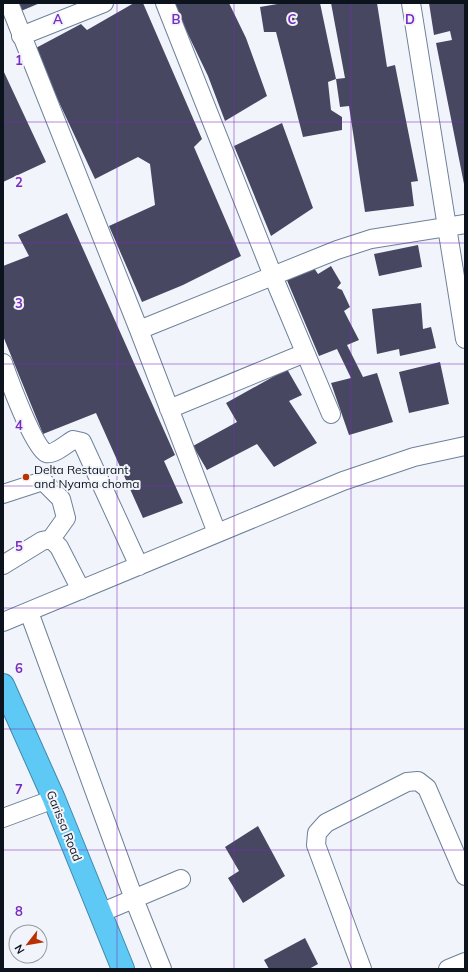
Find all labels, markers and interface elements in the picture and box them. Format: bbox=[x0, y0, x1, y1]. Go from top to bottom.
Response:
text: A bbox=[53, 11, 63, 27]
text: B bbox=[172, 11, 181, 27]
text: C bbox=[288, 11, 297, 27]
text: D bbox=[405, 11, 415, 27]
text: 1 bbox=[15, 52, 23, 68]
text: 2 bbox=[15, 174, 23, 190]
text: 3 bbox=[15, 295, 23, 311]
text: 4 bbox=[15, 417, 23, 433]
place label: Delta Restaurant and Nyama choma bbox=[34, 462, 139, 491]
marker: Delta Restaurant and Nyama choma bbox=[21, 472, 31, 482]
text: 5 bbox=[15, 538, 23, 554]
text: 6 bbox=[15, 660, 23, 676]
text: 7 bbox=[15, 781, 23, 797]
street label: Garissa Road bbox=[43, 788, 85, 863]
text: 8 bbox=[15, 903, 23, 919]
north arrow bbox=[8, 924, 48, 964]
text: N bbox=[11, 942, 28, 956]

